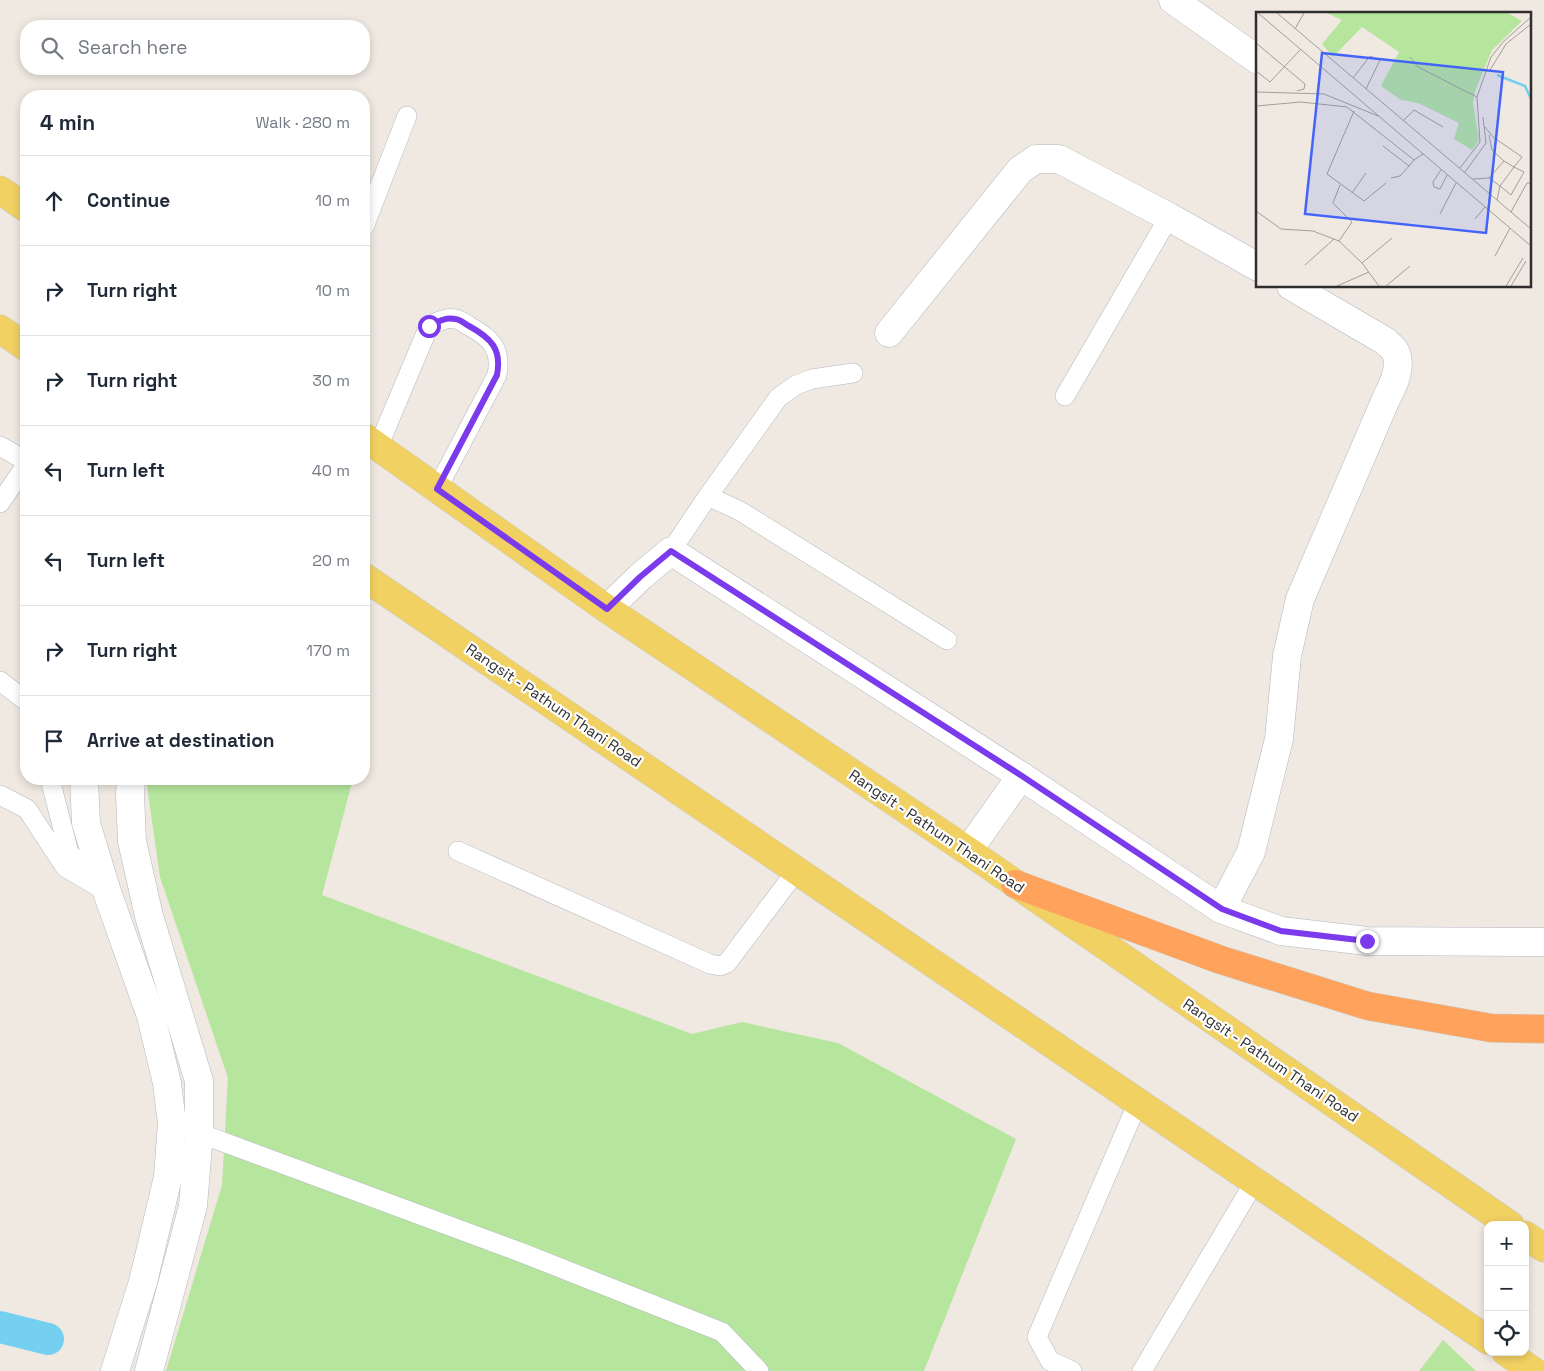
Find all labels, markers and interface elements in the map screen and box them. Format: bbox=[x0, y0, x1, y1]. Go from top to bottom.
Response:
inset map bbox=[1256, 12, 1532, 288]
search box bbox=[20, 20, 370, 75]
icon: search bbox=[38, 34, 66, 62]
text: Search here bbox=[78, 35, 188, 60]
text: 4 min bbox=[40, 109, 95, 136]
text: Walk · 280 m bbox=[255, 112, 350, 133]
icon: ahead bbox=[40, 187, 68, 215]
text: Continue bbox=[87, 188, 170, 213]
text: 10 m bbox=[315, 190, 350, 211]
icon: right bbox=[40, 277, 68, 305]
text: Turn right bbox=[87, 278, 177, 303]
text: 10 m bbox=[315, 280, 350, 301]
route start bbox=[418, 315, 441, 338]
icon: right bbox=[40, 367, 68, 395]
text: Turn right bbox=[87, 368, 177, 393]
text: 30 m bbox=[312, 370, 350, 391]
icon: left bbox=[40, 457, 68, 485]
text: Turn left bbox=[87, 458, 165, 483]
text: 40 m bbox=[312, 460, 350, 481]
icon: left bbox=[40, 547, 68, 575]
text: Turn left bbox=[87, 548, 165, 573]
text: 20 m bbox=[312, 550, 350, 571]
icon: right bbox=[40, 637, 68, 665]
text: Turn right bbox=[87, 638, 177, 663]
street label: Rangsit - Pathum Thani Road bbox=[463, 639, 645, 771]
text: 170 m bbox=[306, 640, 350, 661]
icon: arrive bbox=[40, 727, 68, 755]
text: Arrive at destination bbox=[87, 728, 275, 753]
street label: Rangsit - Pathum Thani Road bbox=[846, 765, 1028, 897]
route end bbox=[1356, 930, 1379, 953]
street label: Rangsit - Pathum Thani Road bbox=[1180, 994, 1362, 1126]
map controls bbox=[1484, 1221, 1529, 1356]
button: + bbox=[1484, 1221, 1529, 1266]
button: − bbox=[1484, 1266, 1529, 1311]
button: locate bbox=[1484, 1311, 1529, 1356]

